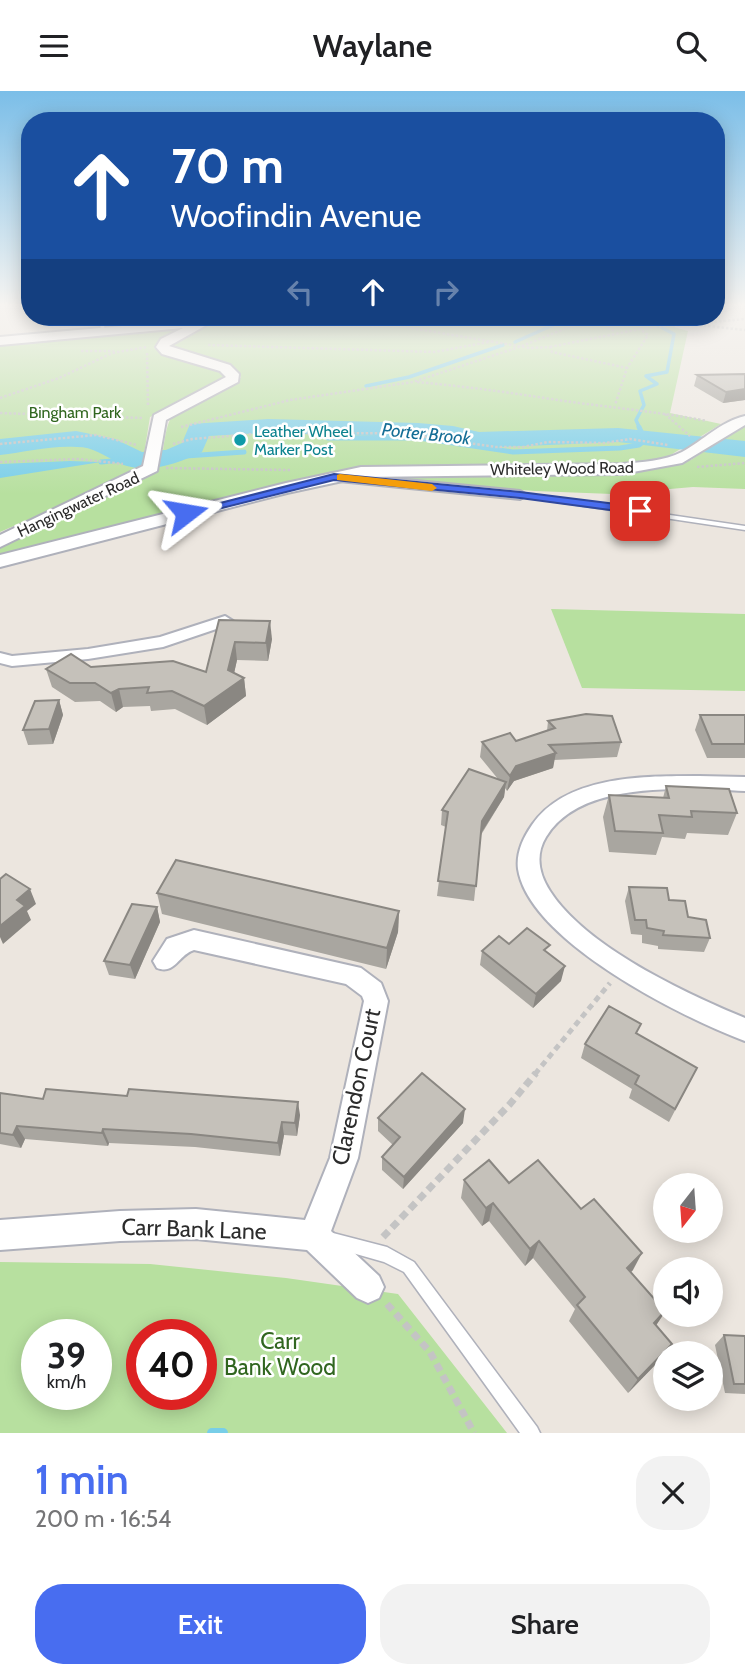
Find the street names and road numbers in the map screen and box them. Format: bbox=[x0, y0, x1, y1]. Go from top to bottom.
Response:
street label: Whiteley Wood Road bbox=[490, 458, 634, 479]
street label: Hangingwater Road bbox=[14, 468, 142, 541]
street label: Clarendon Court bbox=[326, 1006, 386, 1168]
street label: Carr Bank Lane bbox=[121, 1212, 267, 1246]

